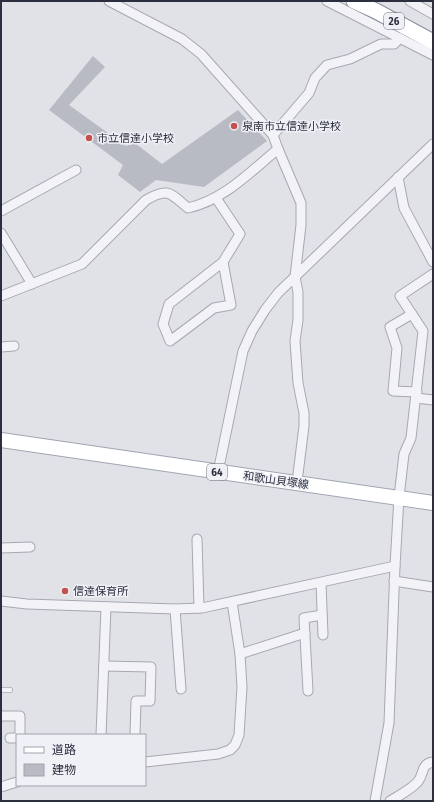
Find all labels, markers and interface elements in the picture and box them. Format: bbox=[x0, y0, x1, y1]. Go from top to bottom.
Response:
road number: 26 bbox=[384, 13, 404, 29]
place label: 泉南市立信達小学校 bbox=[242, 120, 341, 133]
marker: 泉南市立信達小学校 bbox=[229, 121, 239, 131]
place label: 市立信達小学校 bbox=[97, 132, 174, 145]
marker: 市立信達小学校 bbox=[84, 133, 94, 143]
road number: 64 bbox=[207, 464, 227, 480]
street label: 和歌山貝塚線 bbox=[242, 469, 310, 492]
place label: 信達保育所 bbox=[73, 585, 129, 598]
marker: 信達保育所 bbox=[60, 586, 70, 596]
legend bbox=[16, 734, 146, 786]
text: 道路 bbox=[52, 743, 76, 757]
text: 建物 bbox=[52, 763, 76, 777]

